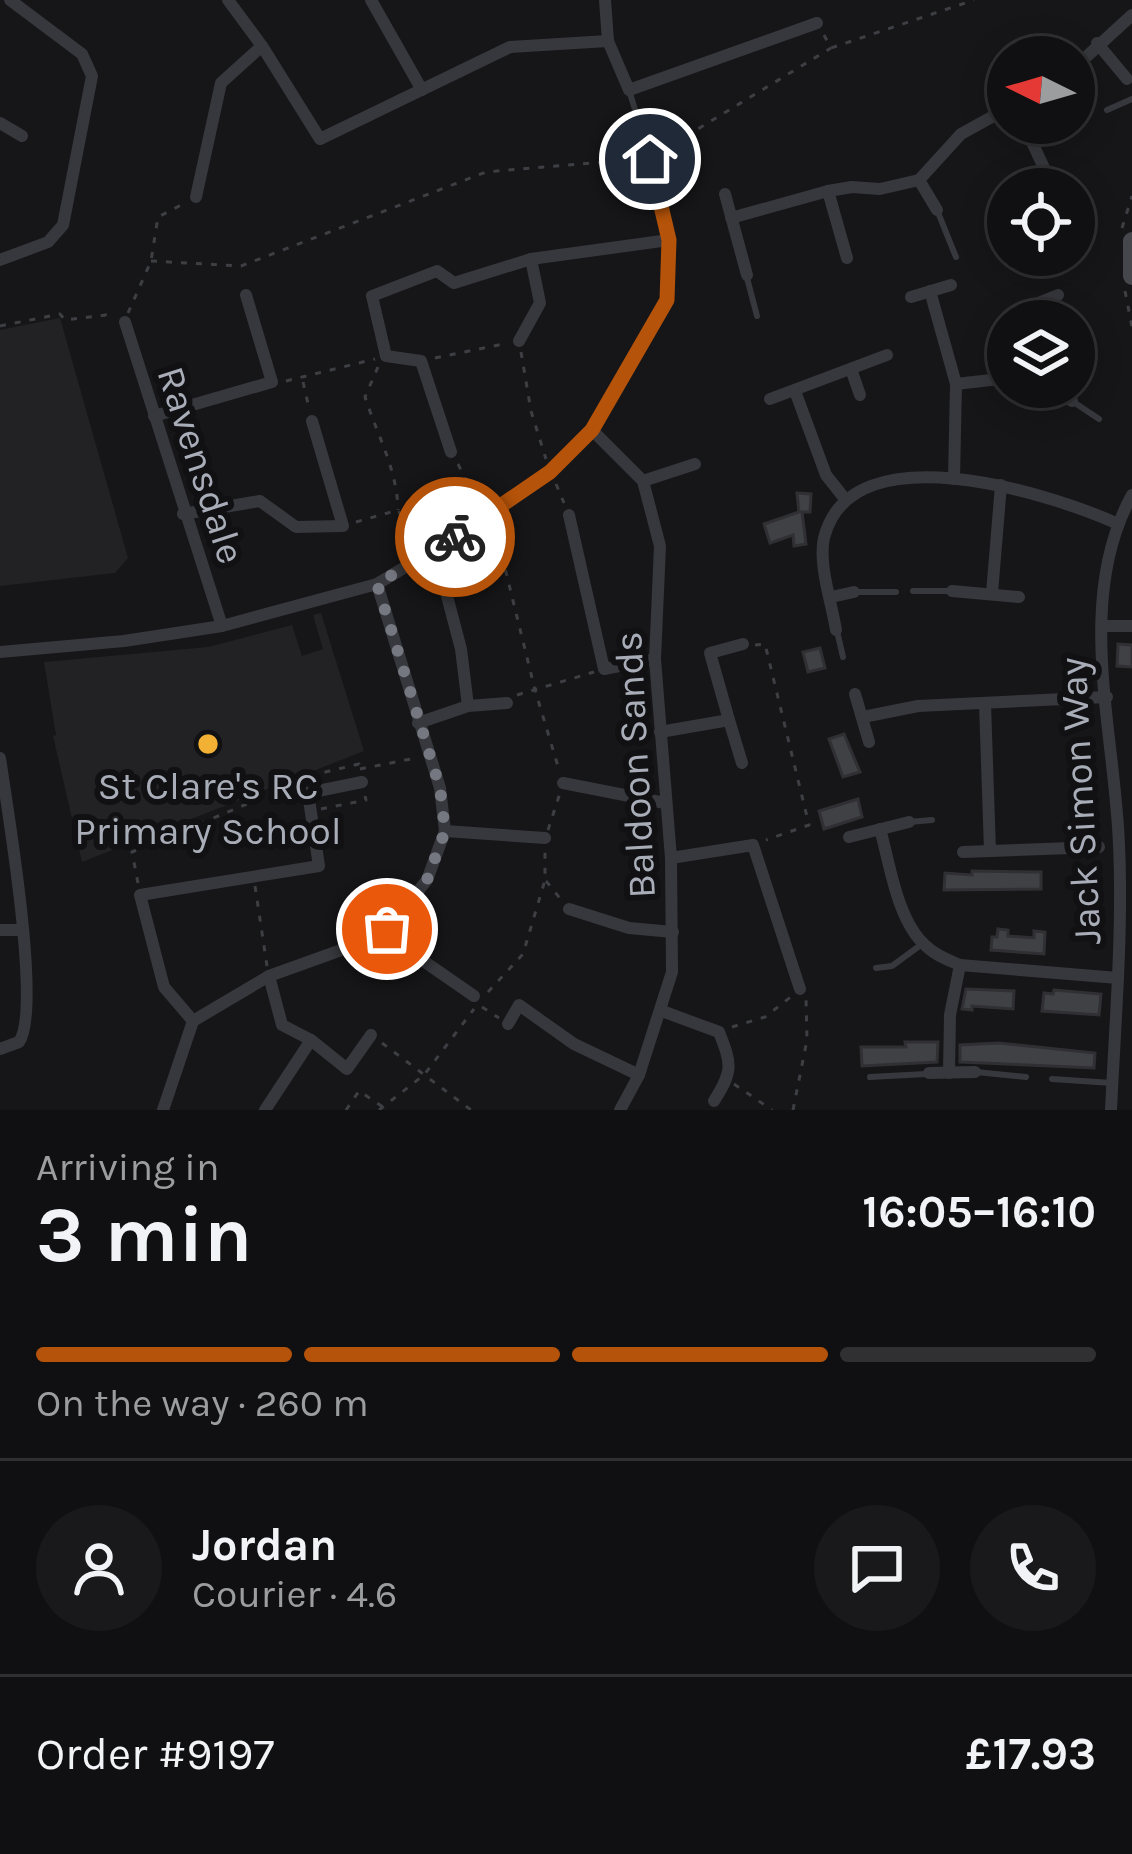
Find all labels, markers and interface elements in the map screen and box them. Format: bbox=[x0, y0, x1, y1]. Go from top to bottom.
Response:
north arrow bbox=[987, 36, 1095, 144]
map controls bbox=[987, 36, 1095, 408]
pin bbox=[599, 108, 701, 210]
icon: home bbox=[617, 126, 683, 192]
button: locate bbox=[987, 168, 1095, 276]
button: layers bbox=[987, 300, 1095, 408]
street label: Ravensdale bbox=[148, 361, 254, 569]
courier bbox=[395, 477, 515, 597]
icon: bike bbox=[422, 504, 488, 570]
street label: Baldoon Sands bbox=[605, 630, 665, 900]
street label: Jack Simon Way bbox=[1050, 656, 1110, 946]
marker: St Clare's RC Primary School bbox=[195, 731, 221, 757]
place label: St Clare's RC Primary School bbox=[74, 763, 342, 854]
pin bbox=[336, 878, 438, 980]
icon: bag bbox=[354, 896, 420, 962]
text: Arriving in bbox=[36, 1144, 219, 1190]
text: 16:05–16:10 bbox=[862, 1186, 1096, 1238]
text: 3 min bbox=[36, 1189, 252, 1281]
text: On the way · 260 m bbox=[36, 1380, 369, 1426]
button: person bbox=[36, 1505, 162, 1631]
button: chat bbox=[814, 1505, 940, 1631]
button: phone bbox=[970, 1505, 1096, 1631]
text: Jordan bbox=[192, 1519, 337, 1571]
text: Courier · 4.6 bbox=[192, 1571, 397, 1617]
text: Order #9197 bbox=[36, 1728, 274, 1780]
text: £17.93 bbox=[965, 1728, 1096, 1780]

